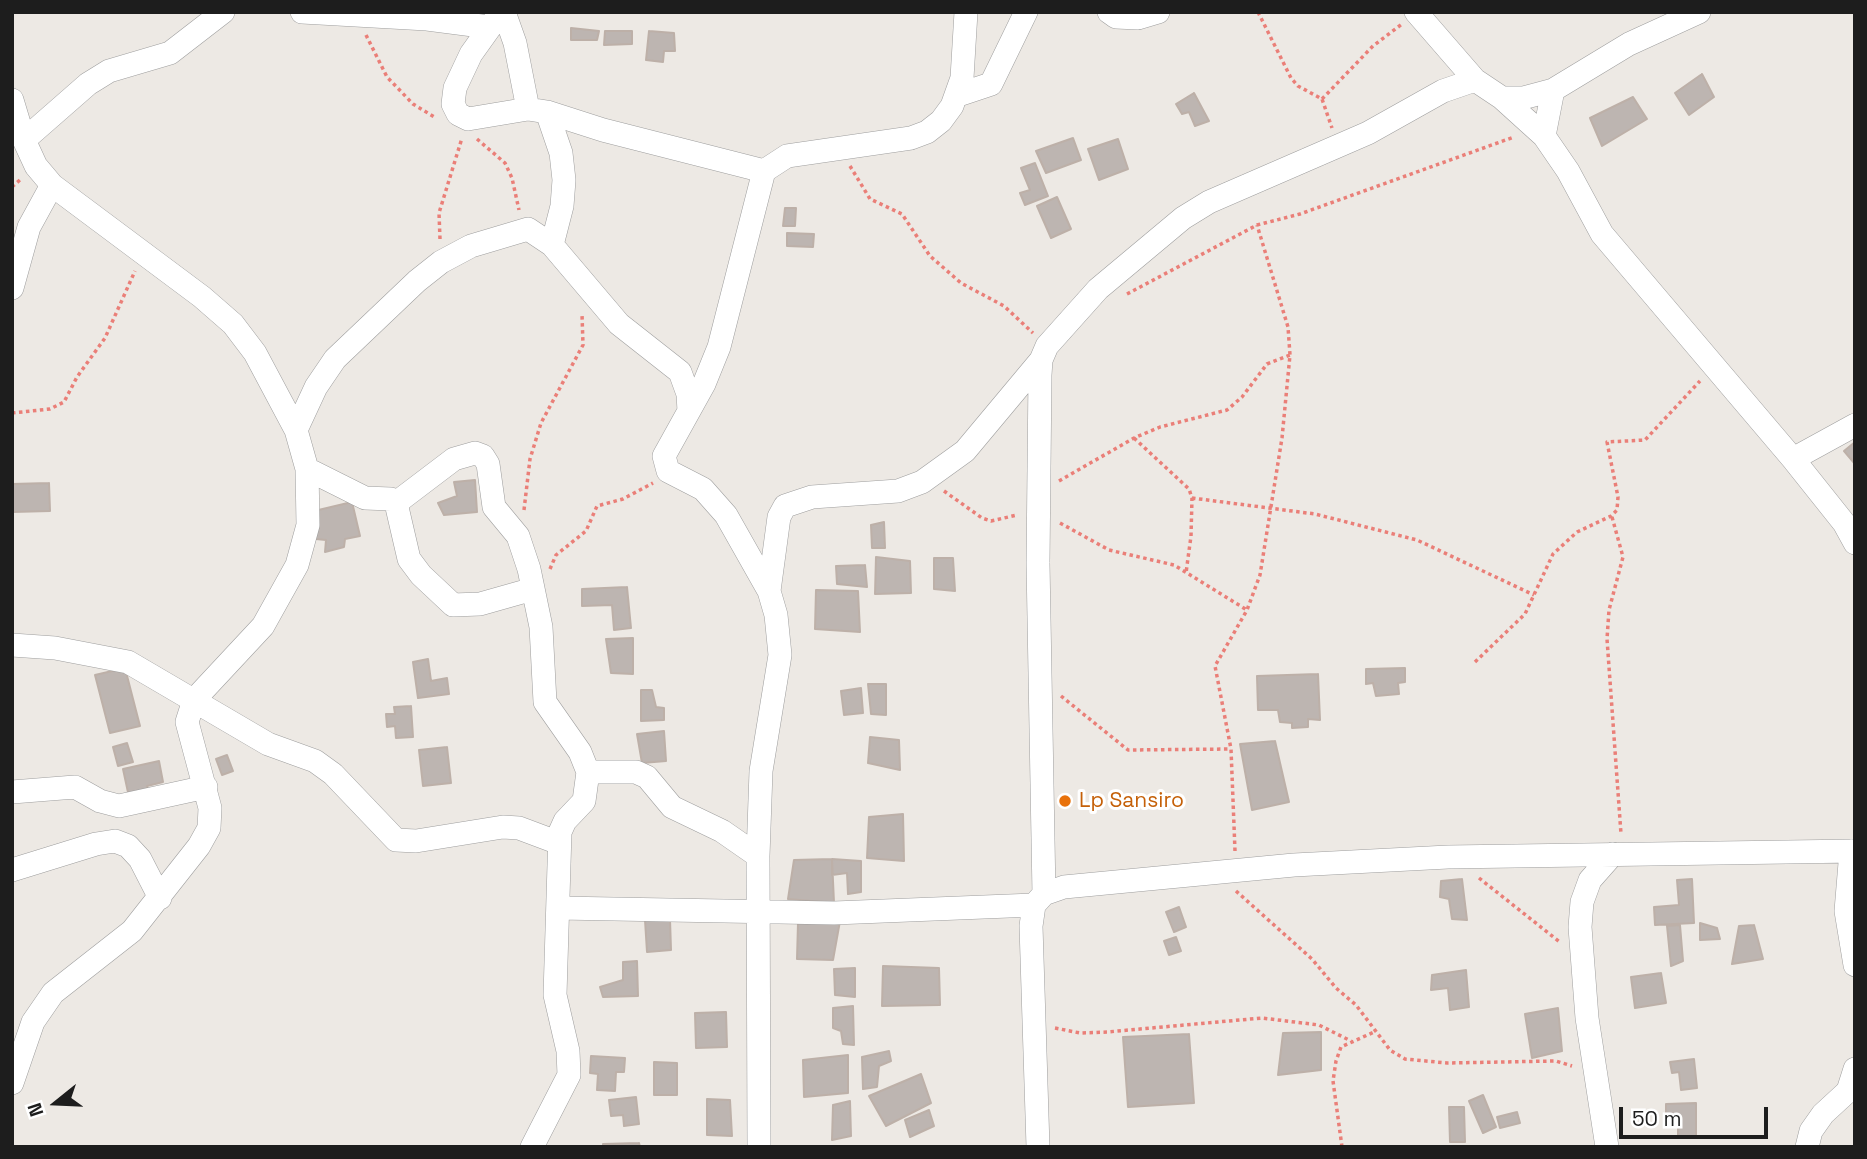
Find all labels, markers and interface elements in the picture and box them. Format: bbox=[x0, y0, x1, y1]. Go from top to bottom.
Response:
place label: Lp Sansiro bbox=[1079, 788, 1184, 814]
marker: Lp Sansiro bbox=[1057, 793, 1073, 809]
north arrow bbox=[21, 1068, 91, 1138]
scale bar bbox=[1622, 1092, 1771, 1136]
text: N bbox=[22, 1100, 49, 1120]
text: 50 m bbox=[1632, 1105, 1682, 1132]

